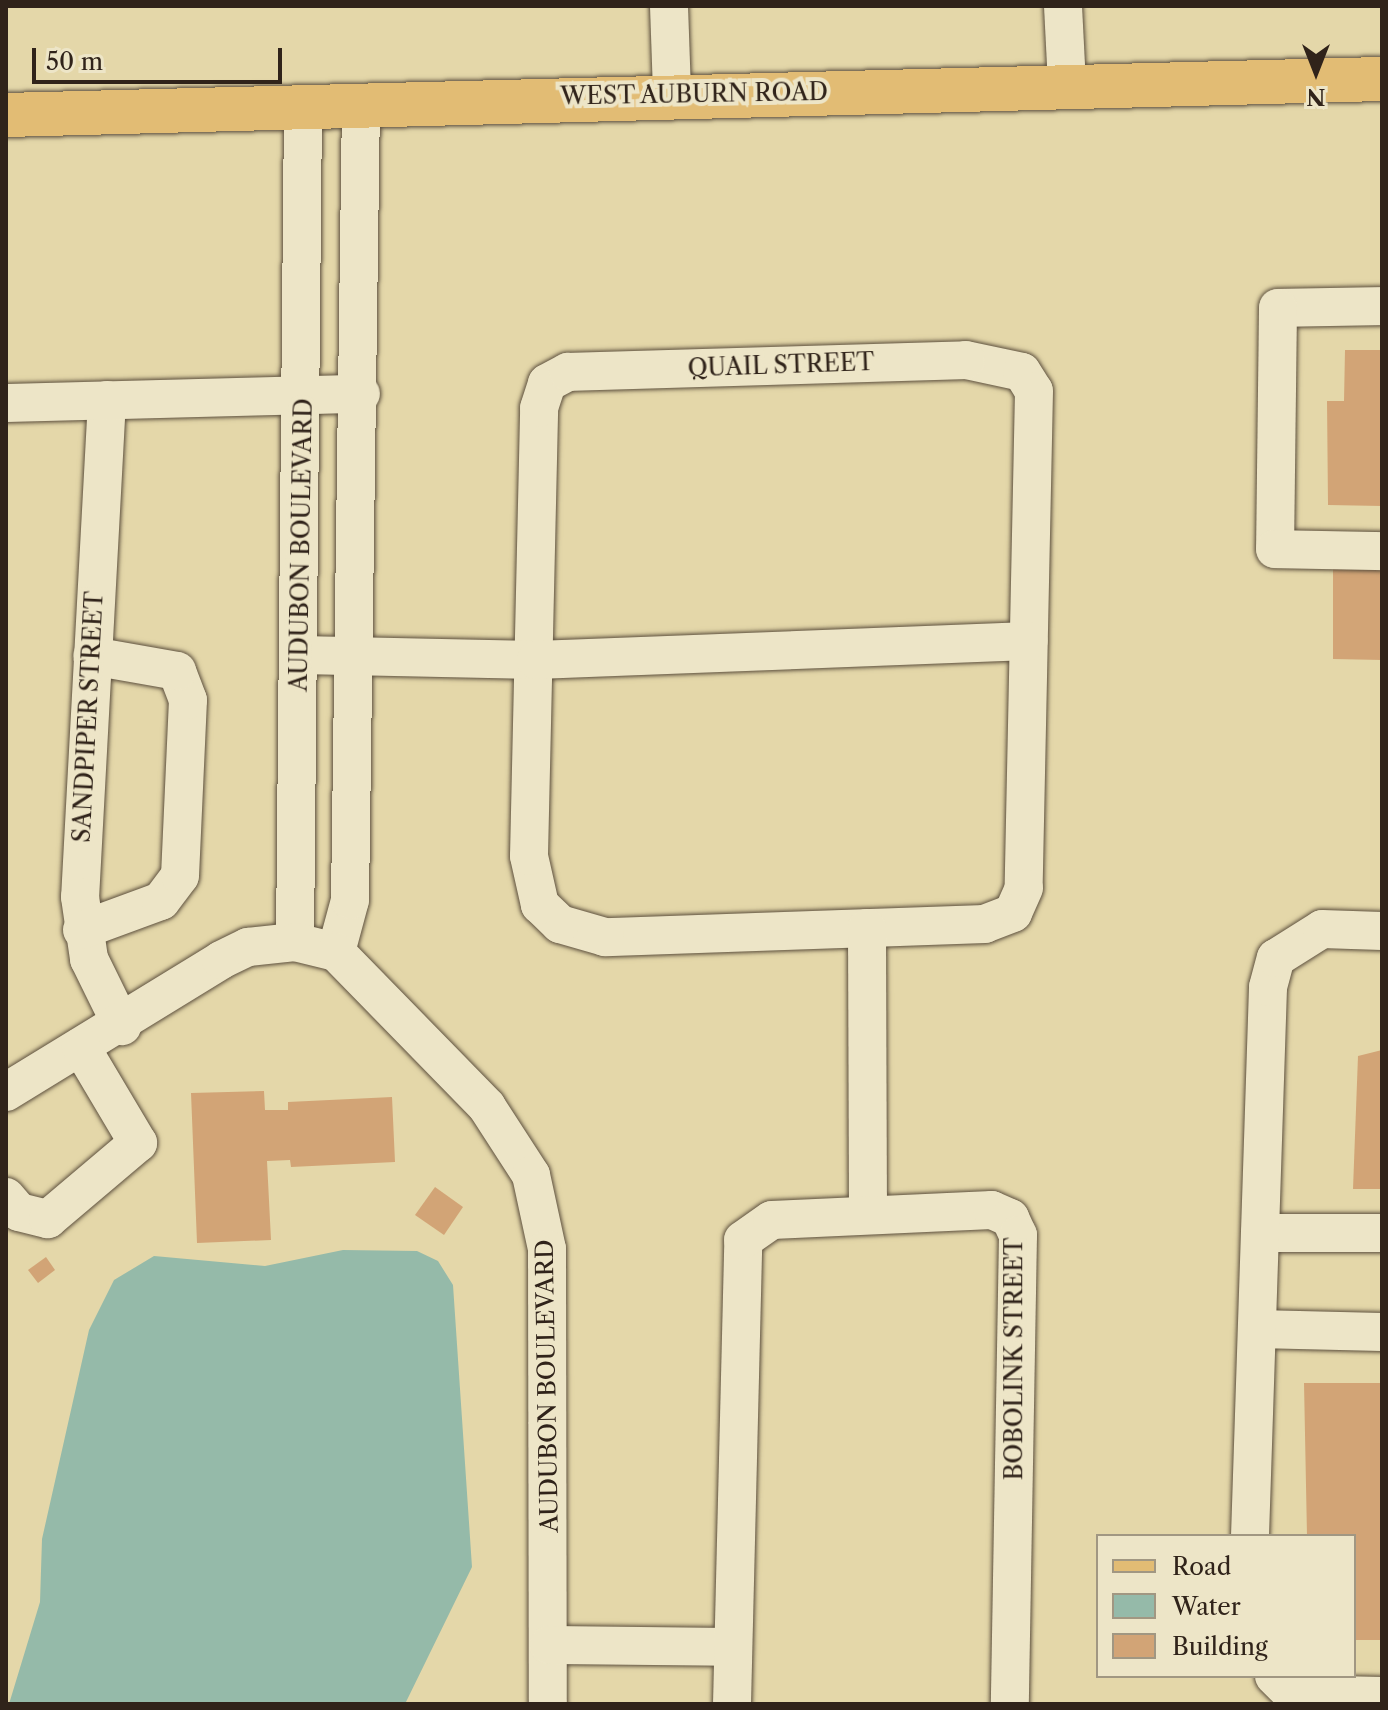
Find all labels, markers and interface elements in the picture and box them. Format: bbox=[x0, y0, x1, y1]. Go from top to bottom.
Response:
scale bar bbox=[36, 32, 286, 82]
north arrow bbox=[1276, 32, 1356, 112]
text: 50 m bbox=[46, 47, 103, 76]
street label: WEST AUBURN ROAD bbox=[559, 77, 829, 111]
text: N bbox=[1306, 83, 1326, 110]
street label: QUAIL STREET bbox=[687, 347, 875, 383]
street label: AUDUBON BOULEVARD bbox=[284, 398, 318, 692]
street label: SANDPIPER STREET bbox=[67, 590, 109, 844]
street label: BOBOLINK STREET bbox=[1000, 1237, 1028, 1481]
street label: AUDUBON BOULEVARD bbox=[530, 1239, 564, 1533]
legend bbox=[1096, 1534, 1356, 1678]
text: Road bbox=[1172, 1552, 1231, 1581]
text: Water bbox=[1172, 1592, 1241, 1621]
text: Building bbox=[1172, 1632, 1268, 1661]

